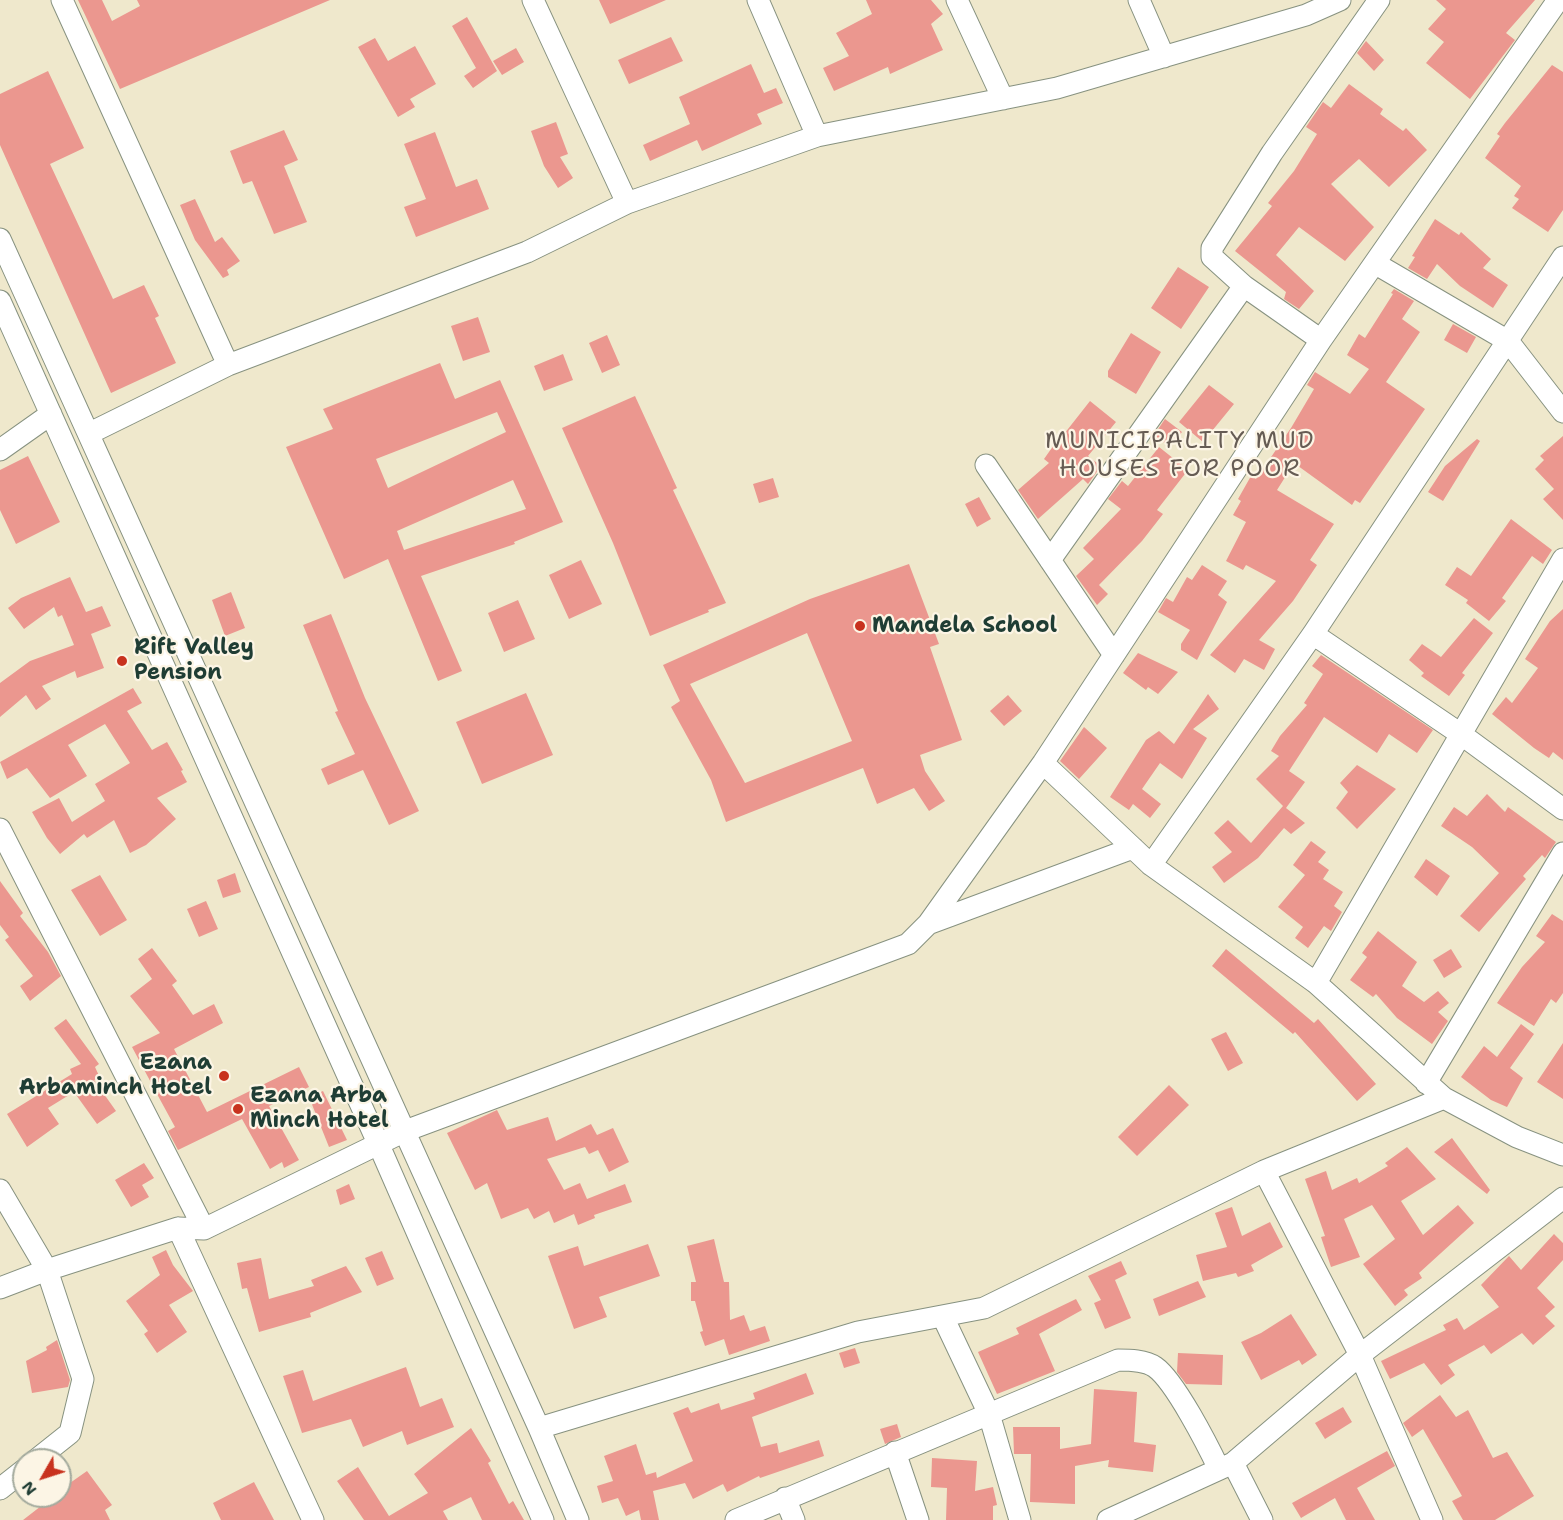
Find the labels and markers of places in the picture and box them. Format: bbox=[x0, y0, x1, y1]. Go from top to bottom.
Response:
place label: Mandela School bbox=[872, 613, 1057, 639]
marker: Mandela School bbox=[853, 619, 867, 633]
place label: Rift Valley Pension bbox=[134, 635, 254, 686]
marker: Rift Valley Pension bbox=[115, 654, 129, 668]
place label: Ezana Arbaminch Hotel bbox=[19, 1050, 212, 1102]
marker: Ezana Arbaminch Hotel bbox=[217, 1069, 231, 1083]
place label: Ezana Arba Minch Hotel bbox=[250, 1083, 389, 1134]
marker: Ezana Arba Minch Hotel bbox=[231, 1102, 245, 1116]

